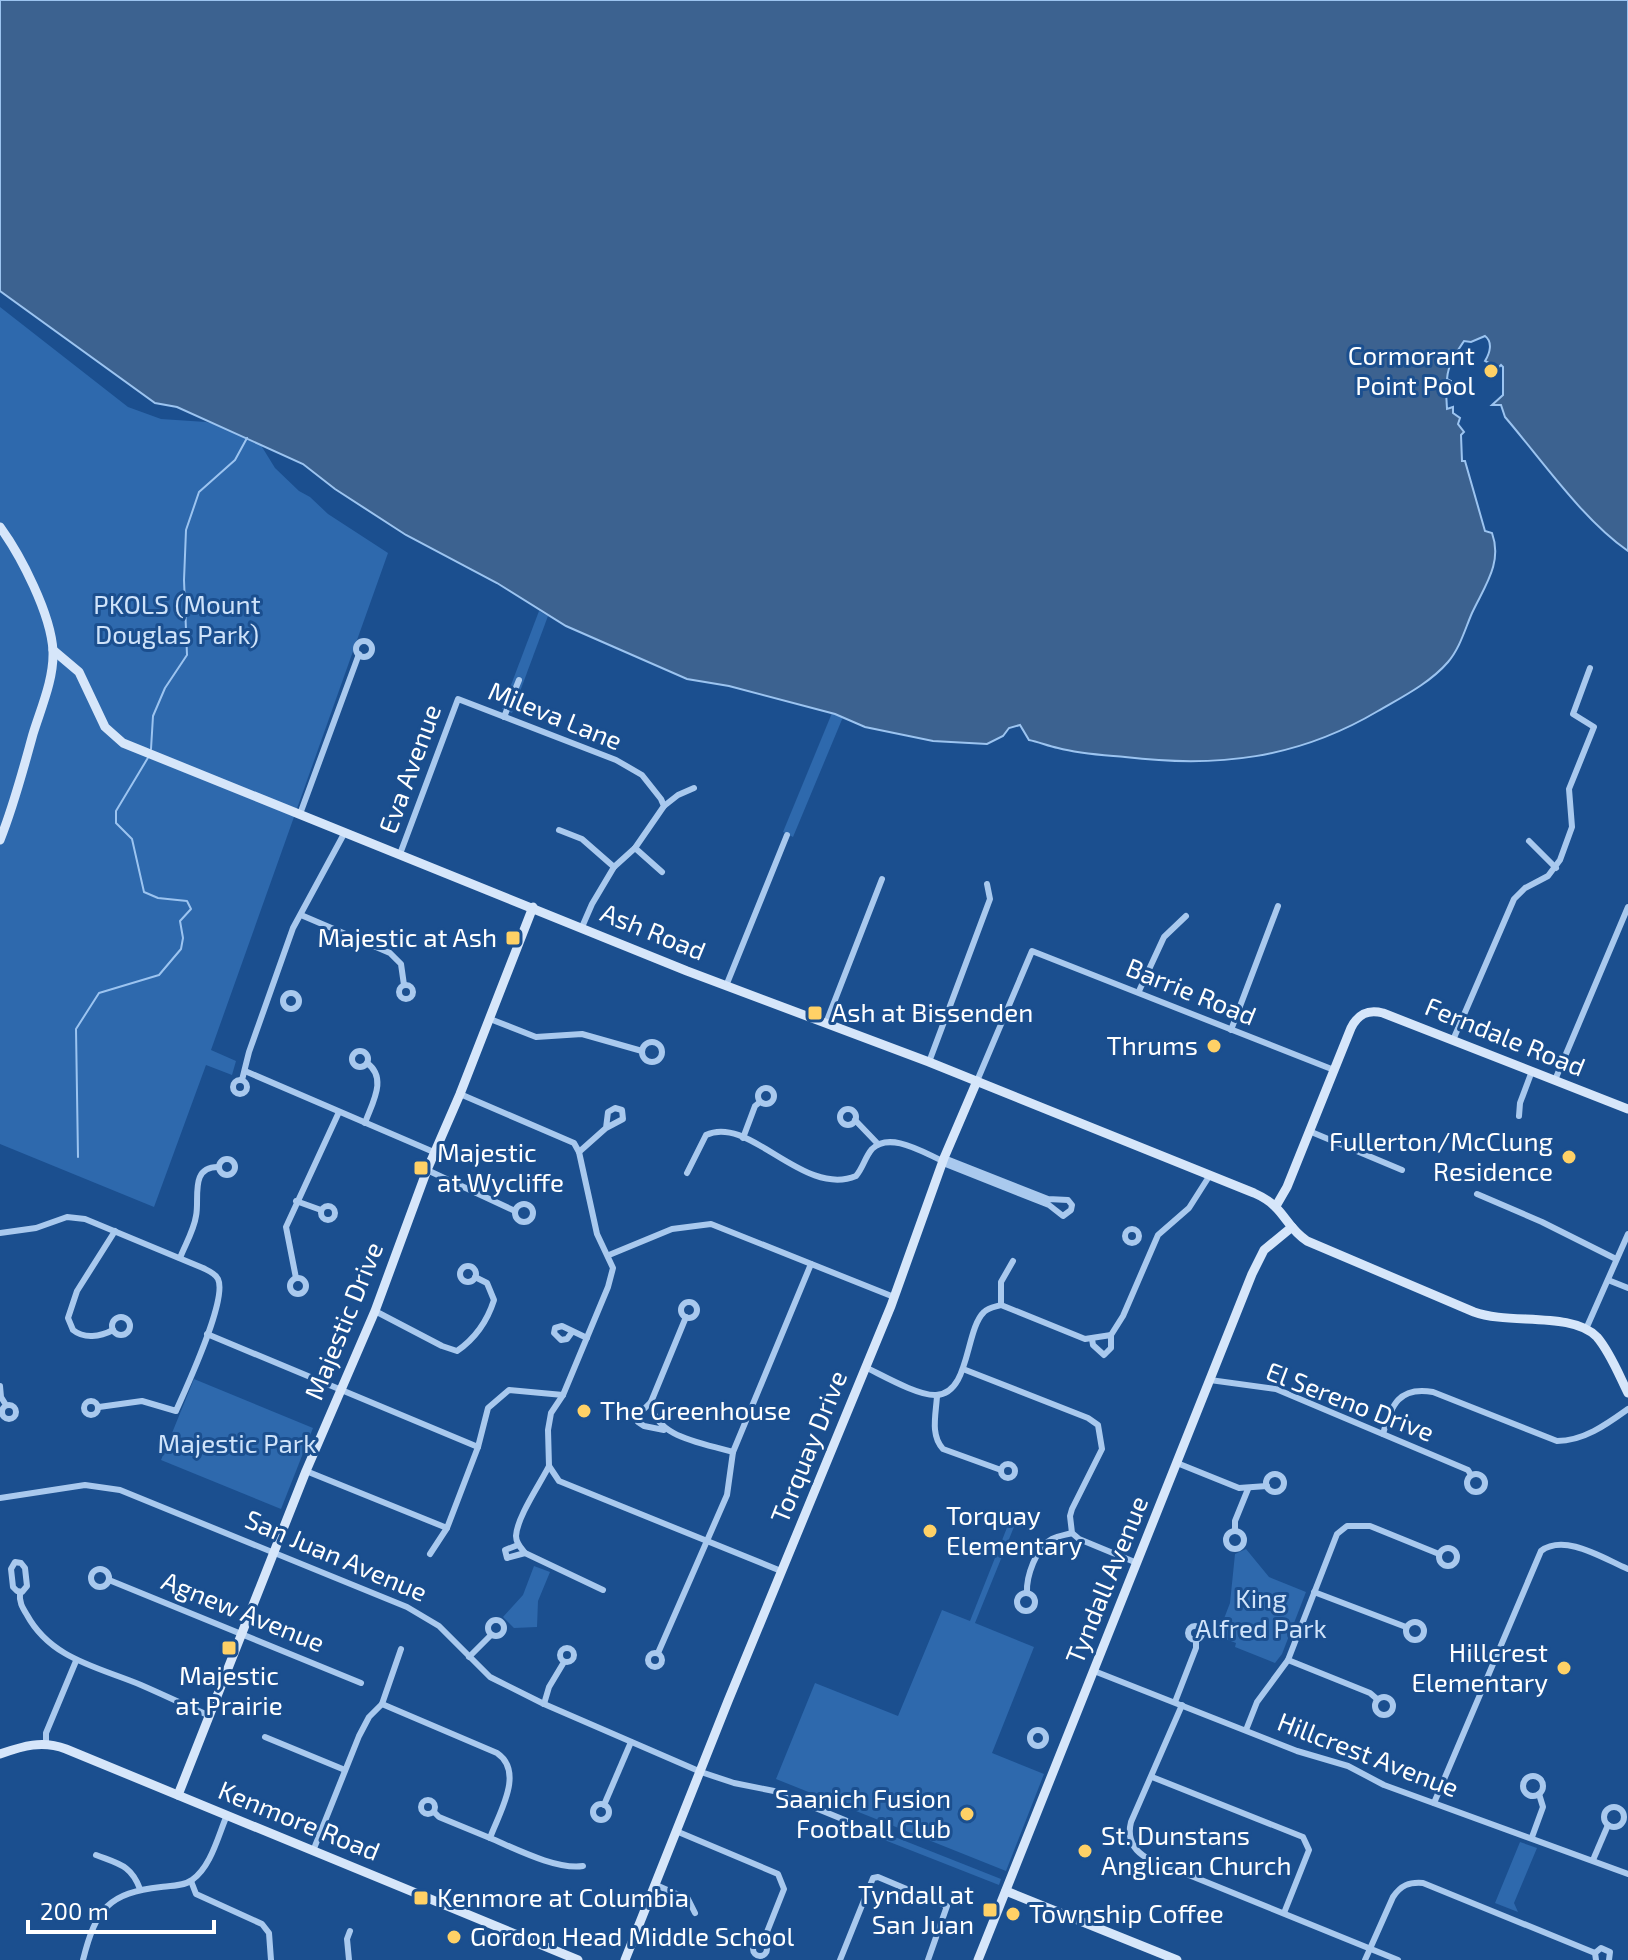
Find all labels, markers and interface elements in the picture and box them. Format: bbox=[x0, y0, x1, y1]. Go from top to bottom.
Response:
place label: Cormorant Point Pool bbox=[1348, 339, 1475, 400]
marker: Cormorant Point Pool bbox=[1482, 362, 1500, 380]
park label: PKOLS (Mount Douglas Park) bbox=[93, 588, 261, 649]
street label: Mileva Lane bbox=[484, 674, 627, 755]
street label: Eva Avenue bbox=[371, 700, 446, 837]
street label: Ash Road bbox=[597, 896, 710, 966]
place label: Majestic at Ash bbox=[318, 921, 497, 952]
marker: Majestic at Ash bbox=[504, 929, 522, 947]
street label: Barrie Road bbox=[1122, 951, 1261, 1031]
street label: Ferndale Road bbox=[1421, 989, 1590, 1082]
place label: Ash at Bissenden bbox=[831, 996, 1033, 1027]
marker: Ash at Bissenden bbox=[806, 1004, 824, 1022]
place label: Thrums bbox=[1107, 1029, 1198, 1060]
marker: Thrums bbox=[1205, 1037, 1223, 1055]
place label: Fullerton/McClung Residence bbox=[1329, 1125, 1553, 1186]
place label: Majestic at Wycliffe bbox=[437, 1136, 564, 1197]
marker: Fullerton/McClung Residence bbox=[1560, 1148, 1578, 1166]
marker: Majestic at Wycliffe bbox=[412, 1159, 430, 1177]
street label: Majestic Drive bbox=[297, 1237, 388, 1404]
street label: El Sereno Drive bbox=[1262, 1354, 1439, 1447]
street label: Torquay Drive bbox=[763, 1366, 852, 1527]
place label: The Greenhouse bbox=[600, 1394, 791, 1425]
marker: The Greenhouse bbox=[575, 1402, 593, 1420]
park label: Majestic Park bbox=[158, 1427, 316, 1458]
street label: Tyndall Avenue bbox=[1058, 1491, 1153, 1668]
place label: Torquay Elementary bbox=[946, 1499, 1083, 1560]
street label: San Juan Avenue bbox=[241, 1502, 432, 1607]
marker: Torquay Elementary bbox=[921, 1522, 939, 1540]
street label: Agnew Avenue bbox=[158, 1564, 330, 1657]
park label: King Alfred Park bbox=[1195, 1582, 1327, 1643]
place label: Hillcrest Elementary bbox=[1412, 1636, 1548, 1697]
marker: Majestic at Prairie bbox=[220, 1639, 238, 1657]
place label: Majestic at Prairie bbox=[175, 1659, 283, 1720]
marker: Hillcrest Elementary bbox=[1555, 1659, 1573, 1677]
street label: Hillcrest Avenue bbox=[1274, 1705, 1463, 1802]
street label: Kenmore Road bbox=[214, 1773, 385, 1866]
place label: Saanich Fusion Football Club bbox=[775, 1782, 951, 1843]
marker: Saanich Fusion Football Club bbox=[958, 1805, 976, 1823]
place label: St. Dunstans Anglican Church bbox=[1101, 1819, 1292, 1880]
marker: St. Dunstans Anglican Church bbox=[1076, 1842, 1094, 1860]
place label: Tyndall at San Juan bbox=[858, 1878, 974, 1939]
place label: Kenmore at Columbia bbox=[437, 1881, 689, 1912]
scale bar bbox=[28, 1884, 214, 1934]
marker: Kenmore at Columbia bbox=[412, 1889, 430, 1907]
text: 200 m bbox=[40, 1896, 109, 1925]
place label: Township Coffee bbox=[1029, 1897, 1224, 1928]
marker: Tyndall at San Juan bbox=[981, 1901, 999, 1919]
marker: Township Coffee bbox=[1004, 1905, 1022, 1923]
place label: Gordon Head Middle School bbox=[470, 1920, 795, 1951]
marker: Gordon Head Middle School bbox=[445, 1928, 463, 1946]

